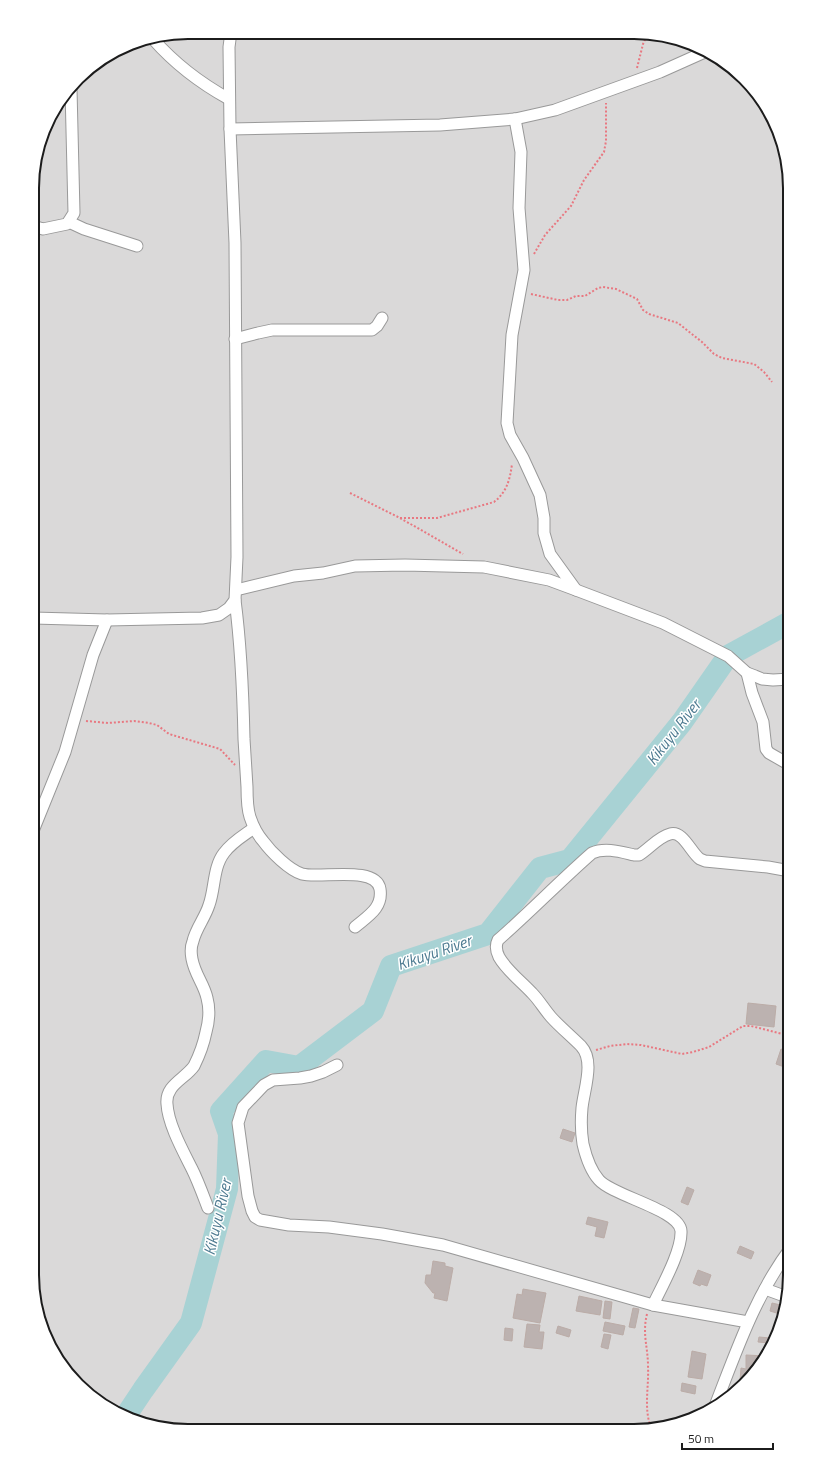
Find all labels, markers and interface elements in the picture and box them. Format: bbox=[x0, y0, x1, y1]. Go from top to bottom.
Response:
water label: Kikuyu River bbox=[640, 693, 707, 770]
water label: Kikuyu River bbox=[394, 927, 476, 976]
water label: Kikuyu River bbox=[197, 1175, 238, 1257]
scale bar bbox=[682, 1425, 773, 1451]
text: 50 m bbox=[688, 1429, 714, 1448]

